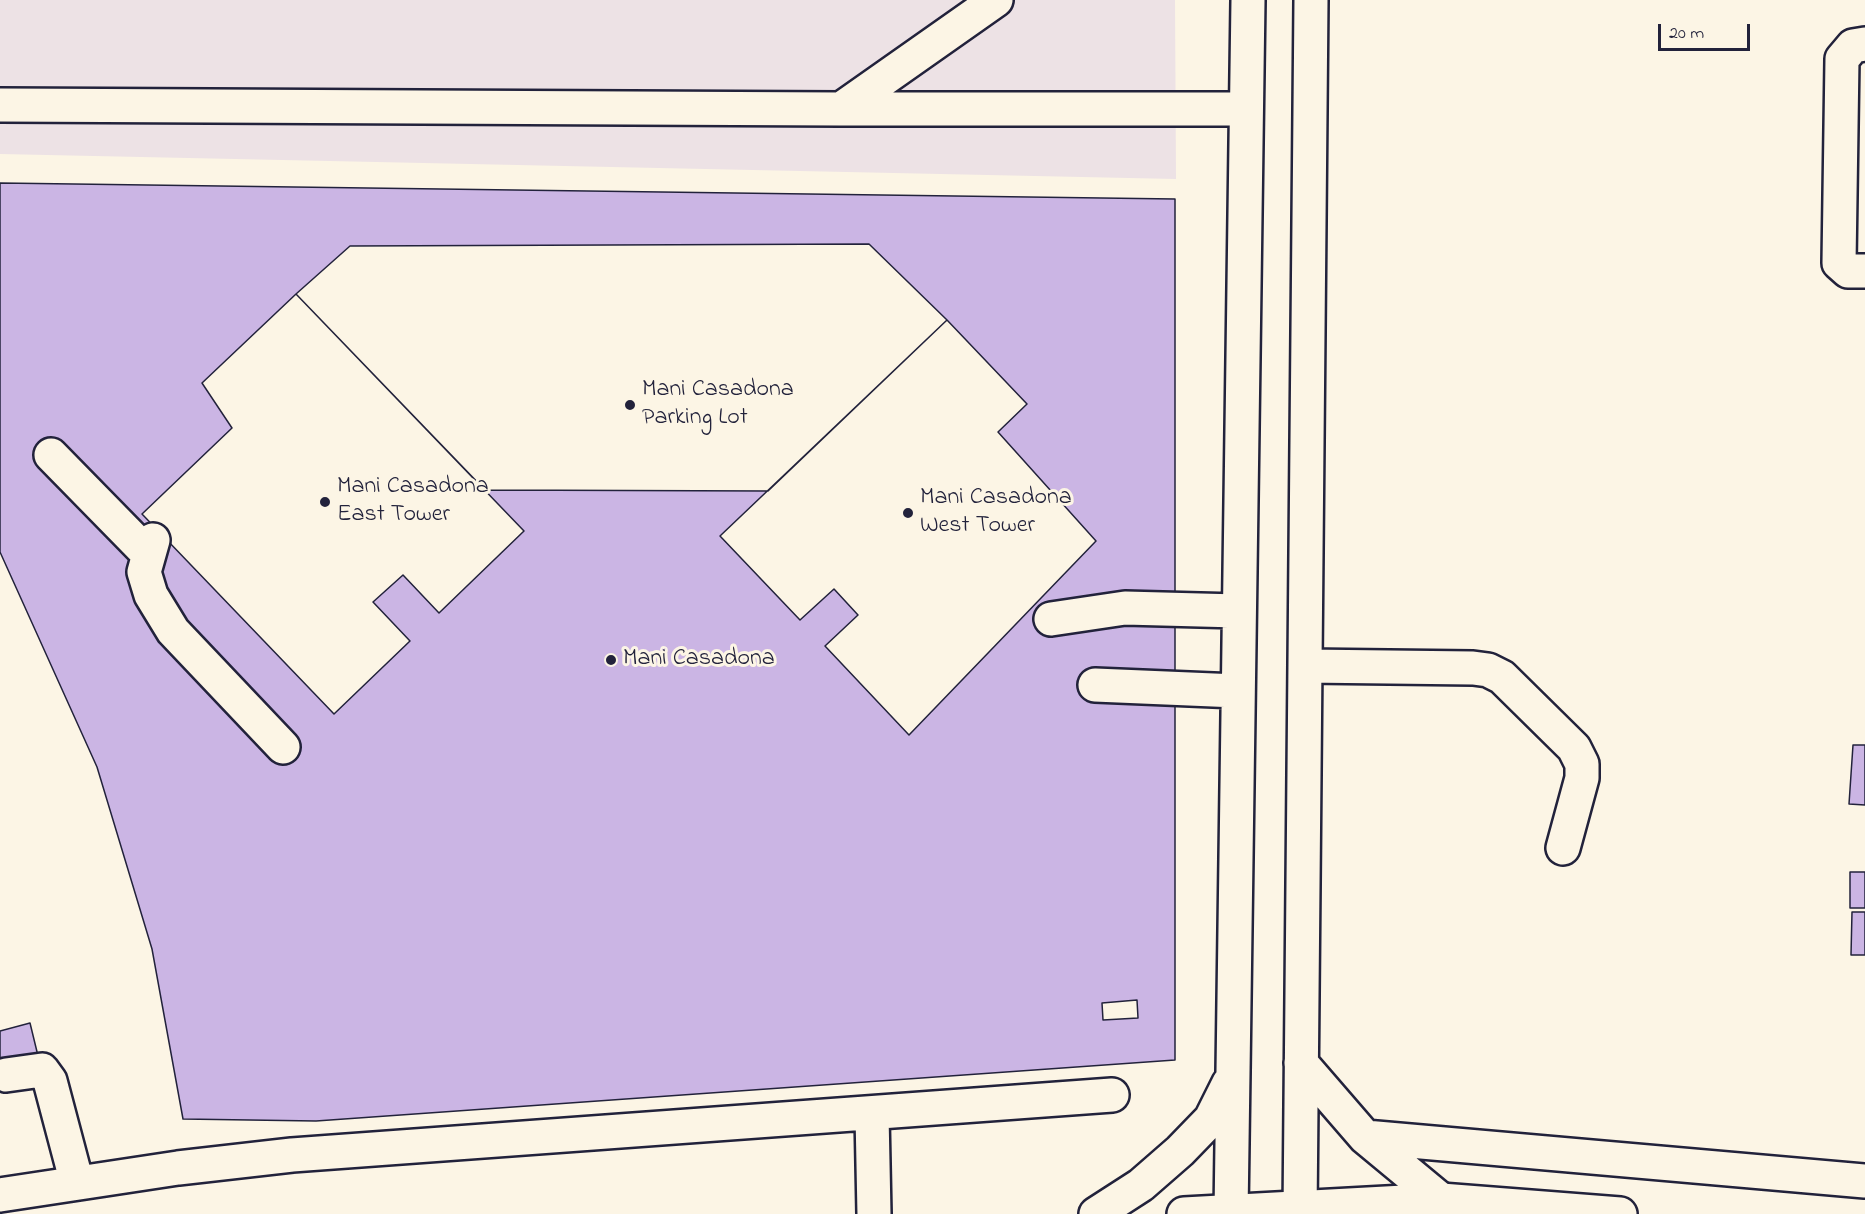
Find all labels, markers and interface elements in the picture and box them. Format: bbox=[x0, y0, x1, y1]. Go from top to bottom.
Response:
scale bar bbox=[1661, 12, 1752, 50]
text: 20 m bbox=[1669, 21, 1704, 47]
place label: Mani Casadona Parking Lot bbox=[642, 377, 794, 433]
marker: Mani Casadona Parking Lot bbox=[623, 398, 637, 412]
place label: Mani Casadona East Tower bbox=[337, 474, 489, 530]
place label: Mani Casadona West Tower bbox=[920, 485, 1072, 541]
marker: Mani Casadona East Tower bbox=[318, 495, 332, 509]
marker: Mani Casadona West Tower bbox=[901, 506, 915, 520]
place label: Mani Casadona bbox=[623, 646, 775, 674]
marker: Mani Casadona bbox=[604, 653, 618, 667]

